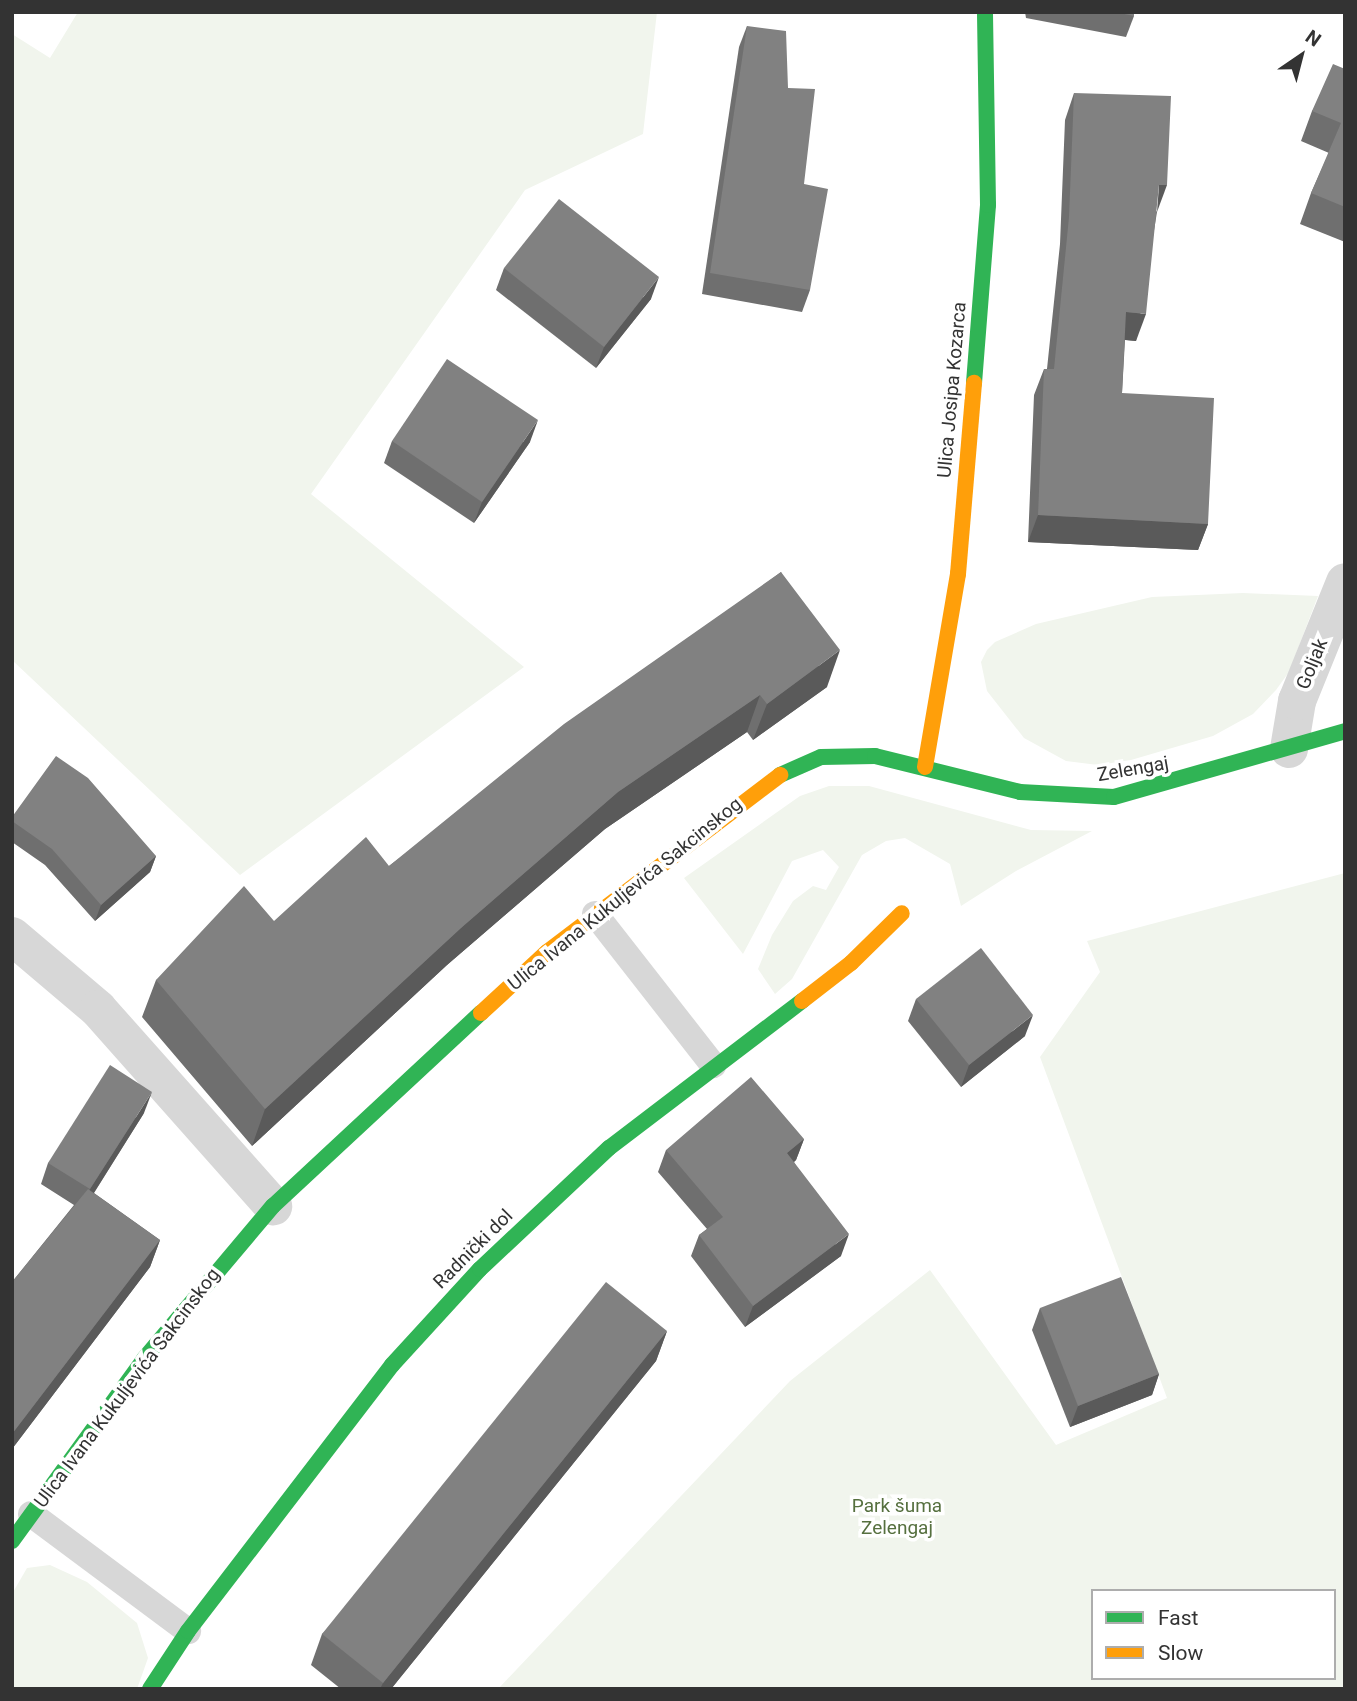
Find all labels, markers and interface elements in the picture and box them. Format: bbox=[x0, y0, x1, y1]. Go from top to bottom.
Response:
north arrow bbox=[1266, 21, 1336, 91]
text: N bbox=[1301, 25, 1325, 52]
street label: Ulica Josipa Kozarca bbox=[933, 301, 971, 479]
street label: Goljak bbox=[1292, 635, 1332, 693]
street label: Zelengaj bbox=[1096, 752, 1170, 786]
street label: Ulica Ivana Kukuljevića Sakcinskog bbox=[504, 793, 746, 995]
street label: Radnički dol bbox=[429, 1205, 517, 1293]
street label: Ulica Ivana Kukuljevića Sakcinskog bbox=[29, 1264, 225, 1512]
park label: Park šuma Zelengaj bbox=[852, 1495, 942, 1539]
legend bbox=[1091, 1589, 1336, 1680]
text: Fast bbox=[1158, 1606, 1198, 1630]
text: Slow bbox=[1158, 1641, 1203, 1665]

